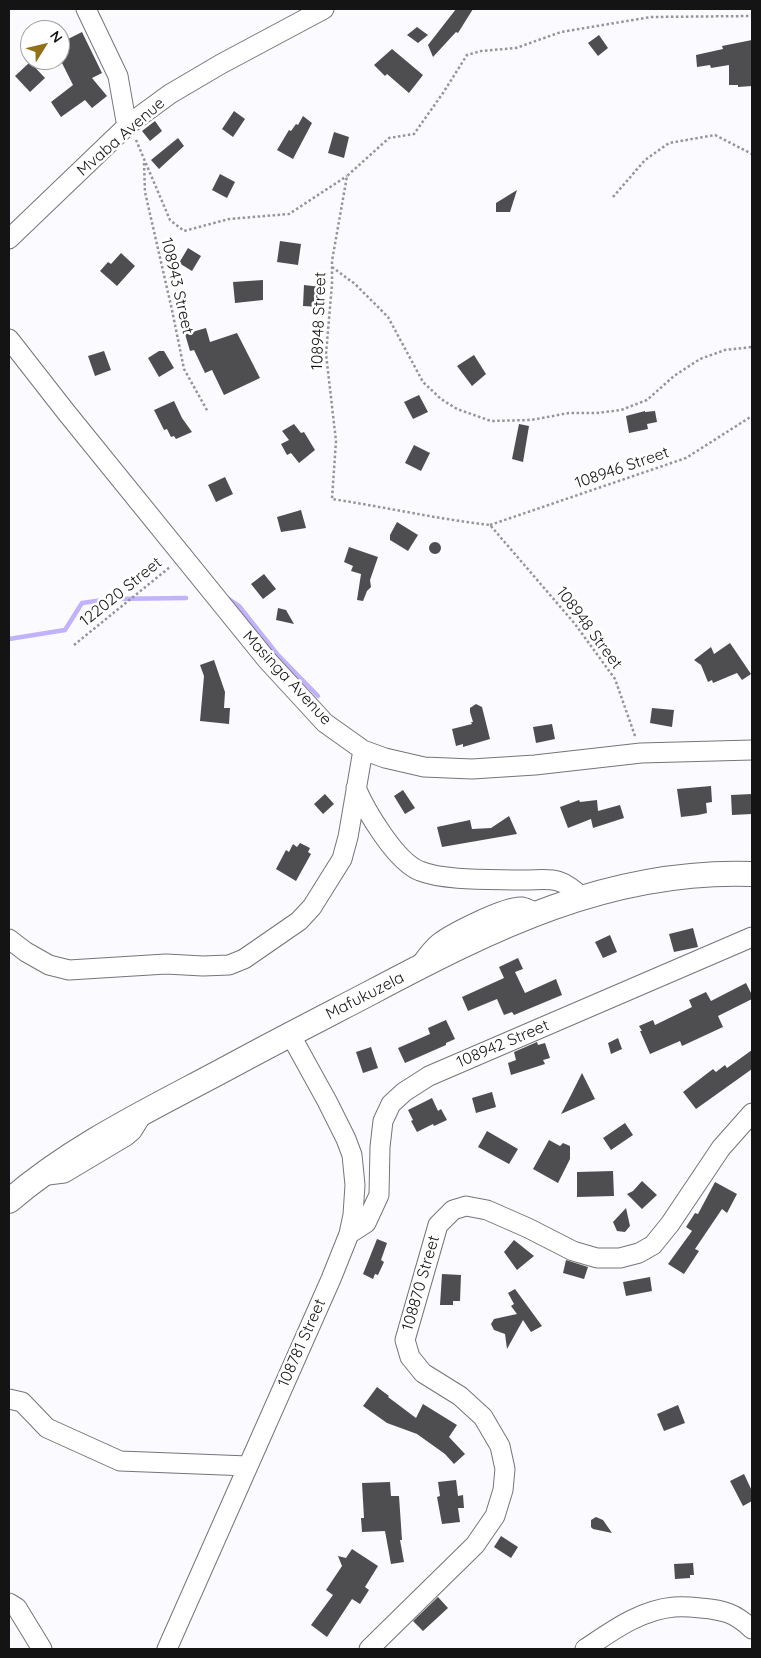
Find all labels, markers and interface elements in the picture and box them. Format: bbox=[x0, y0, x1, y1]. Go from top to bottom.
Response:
north arrow bbox=[20, 20, 70, 70]
text: N bbox=[46, 27, 67, 46]
street label: Mvaba Avenue bbox=[73, 94, 169, 180]
street label: 108943 Street bbox=[157, 236, 197, 336]
street label: 108948 Street bbox=[308, 272, 330, 370]
street label: 108946 Street bbox=[572, 443, 672, 493]
street label: 122020 Street bbox=[76, 553, 166, 631]
street label: 108948 Street bbox=[552, 583, 626, 673]
street label: Masinga Avenue bbox=[238, 627, 336, 729]
street label: Mafukuzela bbox=[323, 968, 407, 1024]
street label: 108942 Street bbox=[454, 1016, 552, 1072]
street label: 108870 Street bbox=[398, 1233, 444, 1333]
street label: 108781 Street bbox=[274, 1296, 330, 1390]

